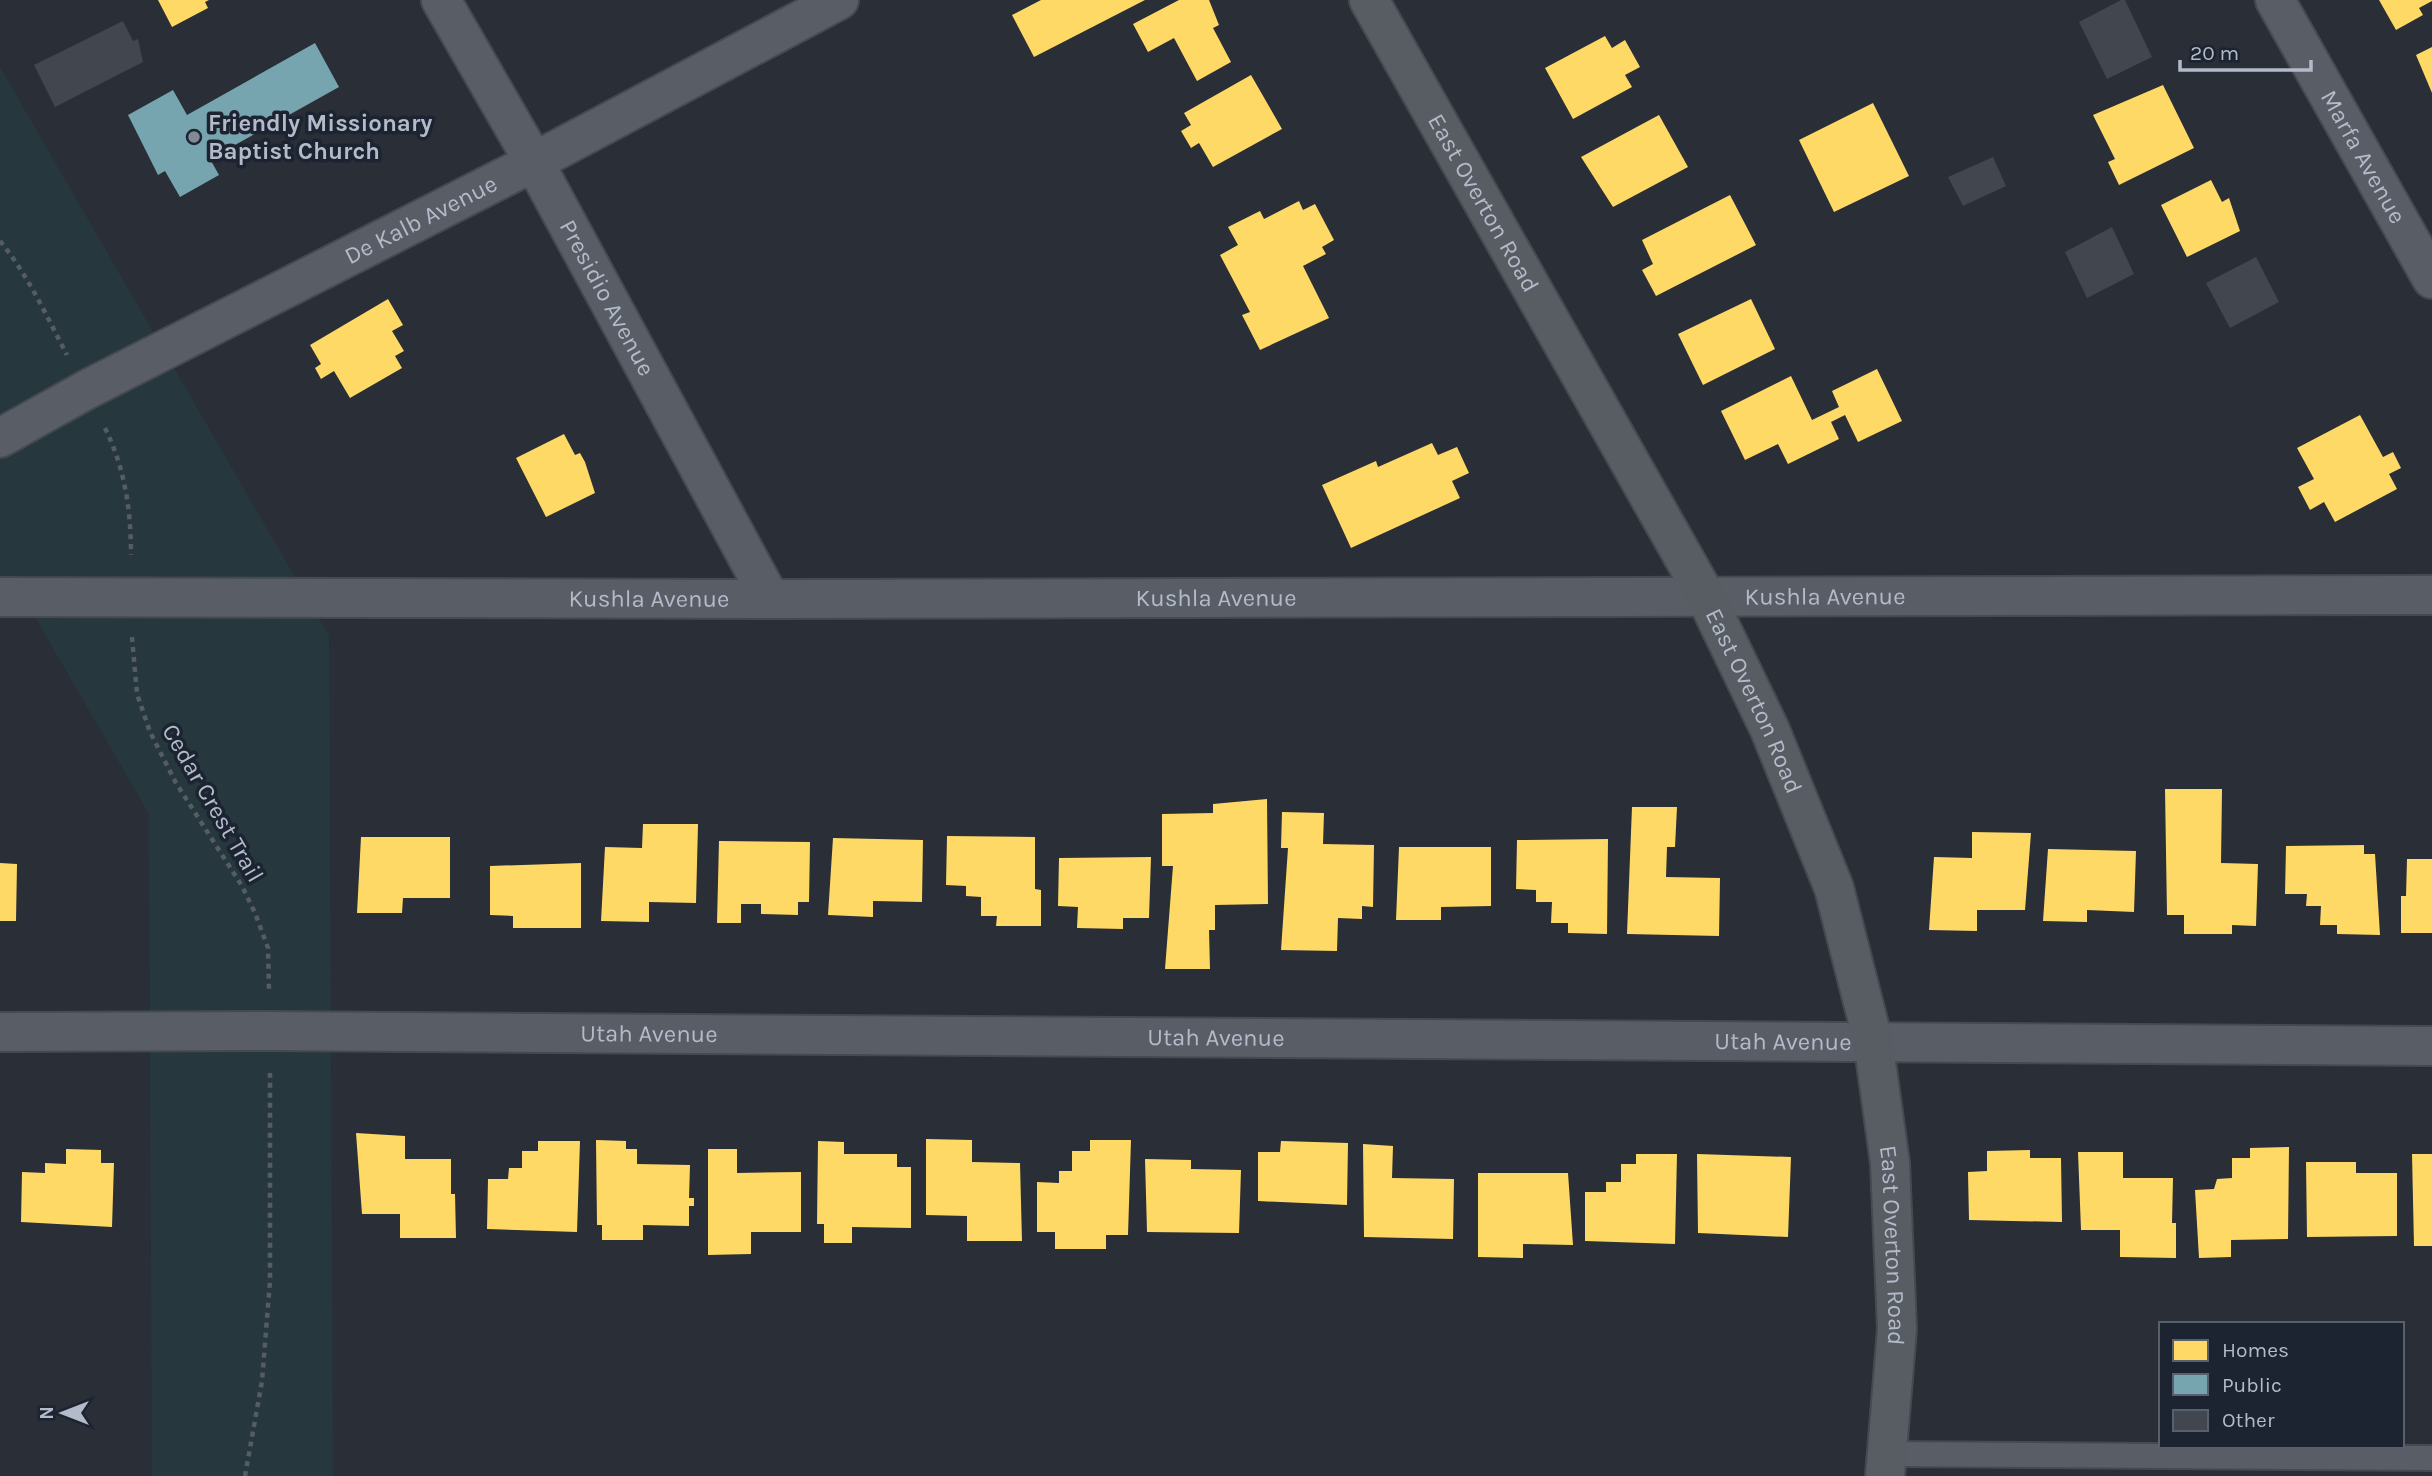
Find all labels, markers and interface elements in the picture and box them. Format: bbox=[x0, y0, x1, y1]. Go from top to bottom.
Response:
scale bar bbox=[2180, 28, 2311, 72]
text: 20 m bbox=[2190, 41, 2239, 65]
street label: Marfa Avenue bbox=[2315, 85, 2412, 228]
place label: Friendly Missionary Baptist Church bbox=[208, 109, 432, 165]
street label: East Overton Road bbox=[1422, 109, 1545, 297]
marker: Friendly Missionary Baptist Church bbox=[186, 129, 202, 145]
street label: De Kalb Avenue bbox=[340, 169, 502, 270]
street label: Presidio Avenue bbox=[554, 215, 661, 381]
street label: Kushla Avenue bbox=[1745, 582, 1905, 611]
street label: Kushla Avenue bbox=[569, 584, 729, 613]
street label: Kushla Avenue bbox=[1136, 584, 1296, 612]
street label: East Overton Road bbox=[1700, 604, 1808, 797]
street label: Cedar Crest Trail bbox=[156, 719, 270, 887]
street label: Utah Avenue bbox=[580, 1019, 718, 1048]
street label: Utah Avenue bbox=[1147, 1023, 1285, 1052]
street label: Utah Avenue bbox=[1714, 1027, 1852, 1056]
street label: East Overton Road bbox=[1874, 1143, 1911, 1346]
legend bbox=[2159, 1322, 2404, 1448]
text: Homes bbox=[2222, 1338, 2289, 1362]
text: Public bbox=[2222, 1373, 2282, 1397]
north arrow bbox=[28, 1378, 98, 1448]
text: N bbox=[36, 1406, 58, 1420]
text: Other bbox=[2222, 1408, 2275, 1432]

